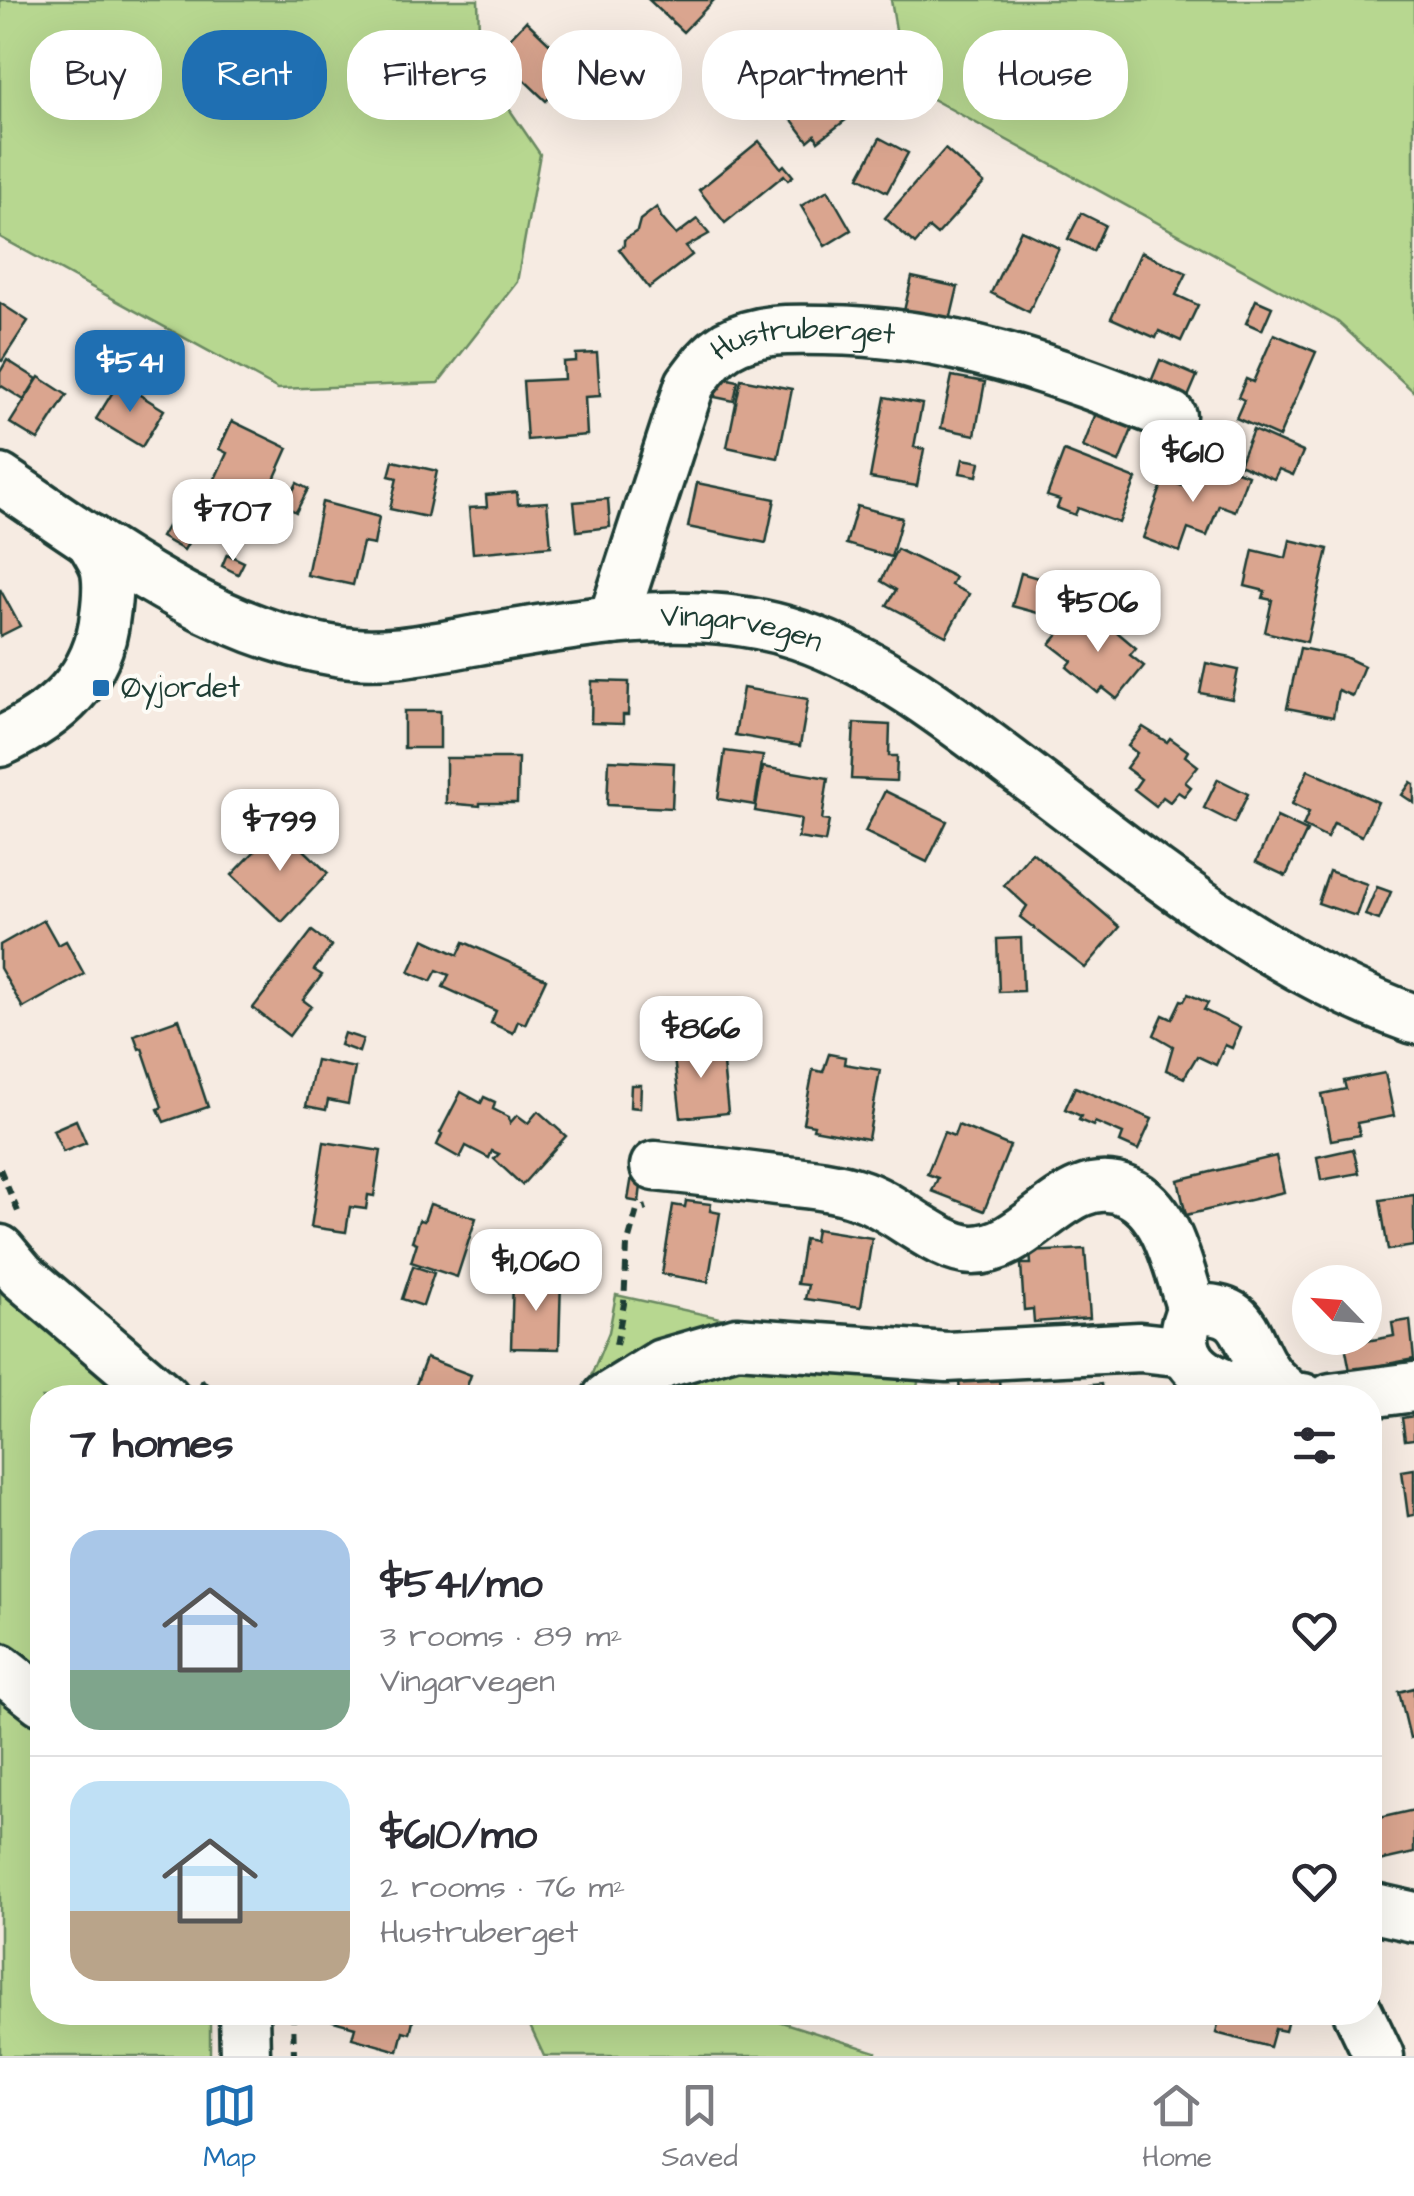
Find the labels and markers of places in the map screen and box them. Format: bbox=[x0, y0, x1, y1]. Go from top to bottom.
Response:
pin: $541 bbox=[71, 330, 189, 415]
pin: $610 bbox=[1134, 420, 1252, 505]
pin: $707 bbox=[174, 479, 292, 564]
pin: $506 bbox=[1039, 570, 1157, 655]
place label: Øyjordet bbox=[121, 667, 240, 710]
marker: Øyjordet bbox=[90, 677, 112, 699]
pin: $799 bbox=[221, 789, 339, 874]
pin: $866 bbox=[642, 996, 760, 1081]
pin: $1,060 bbox=[455, 1229, 617, 1314]

